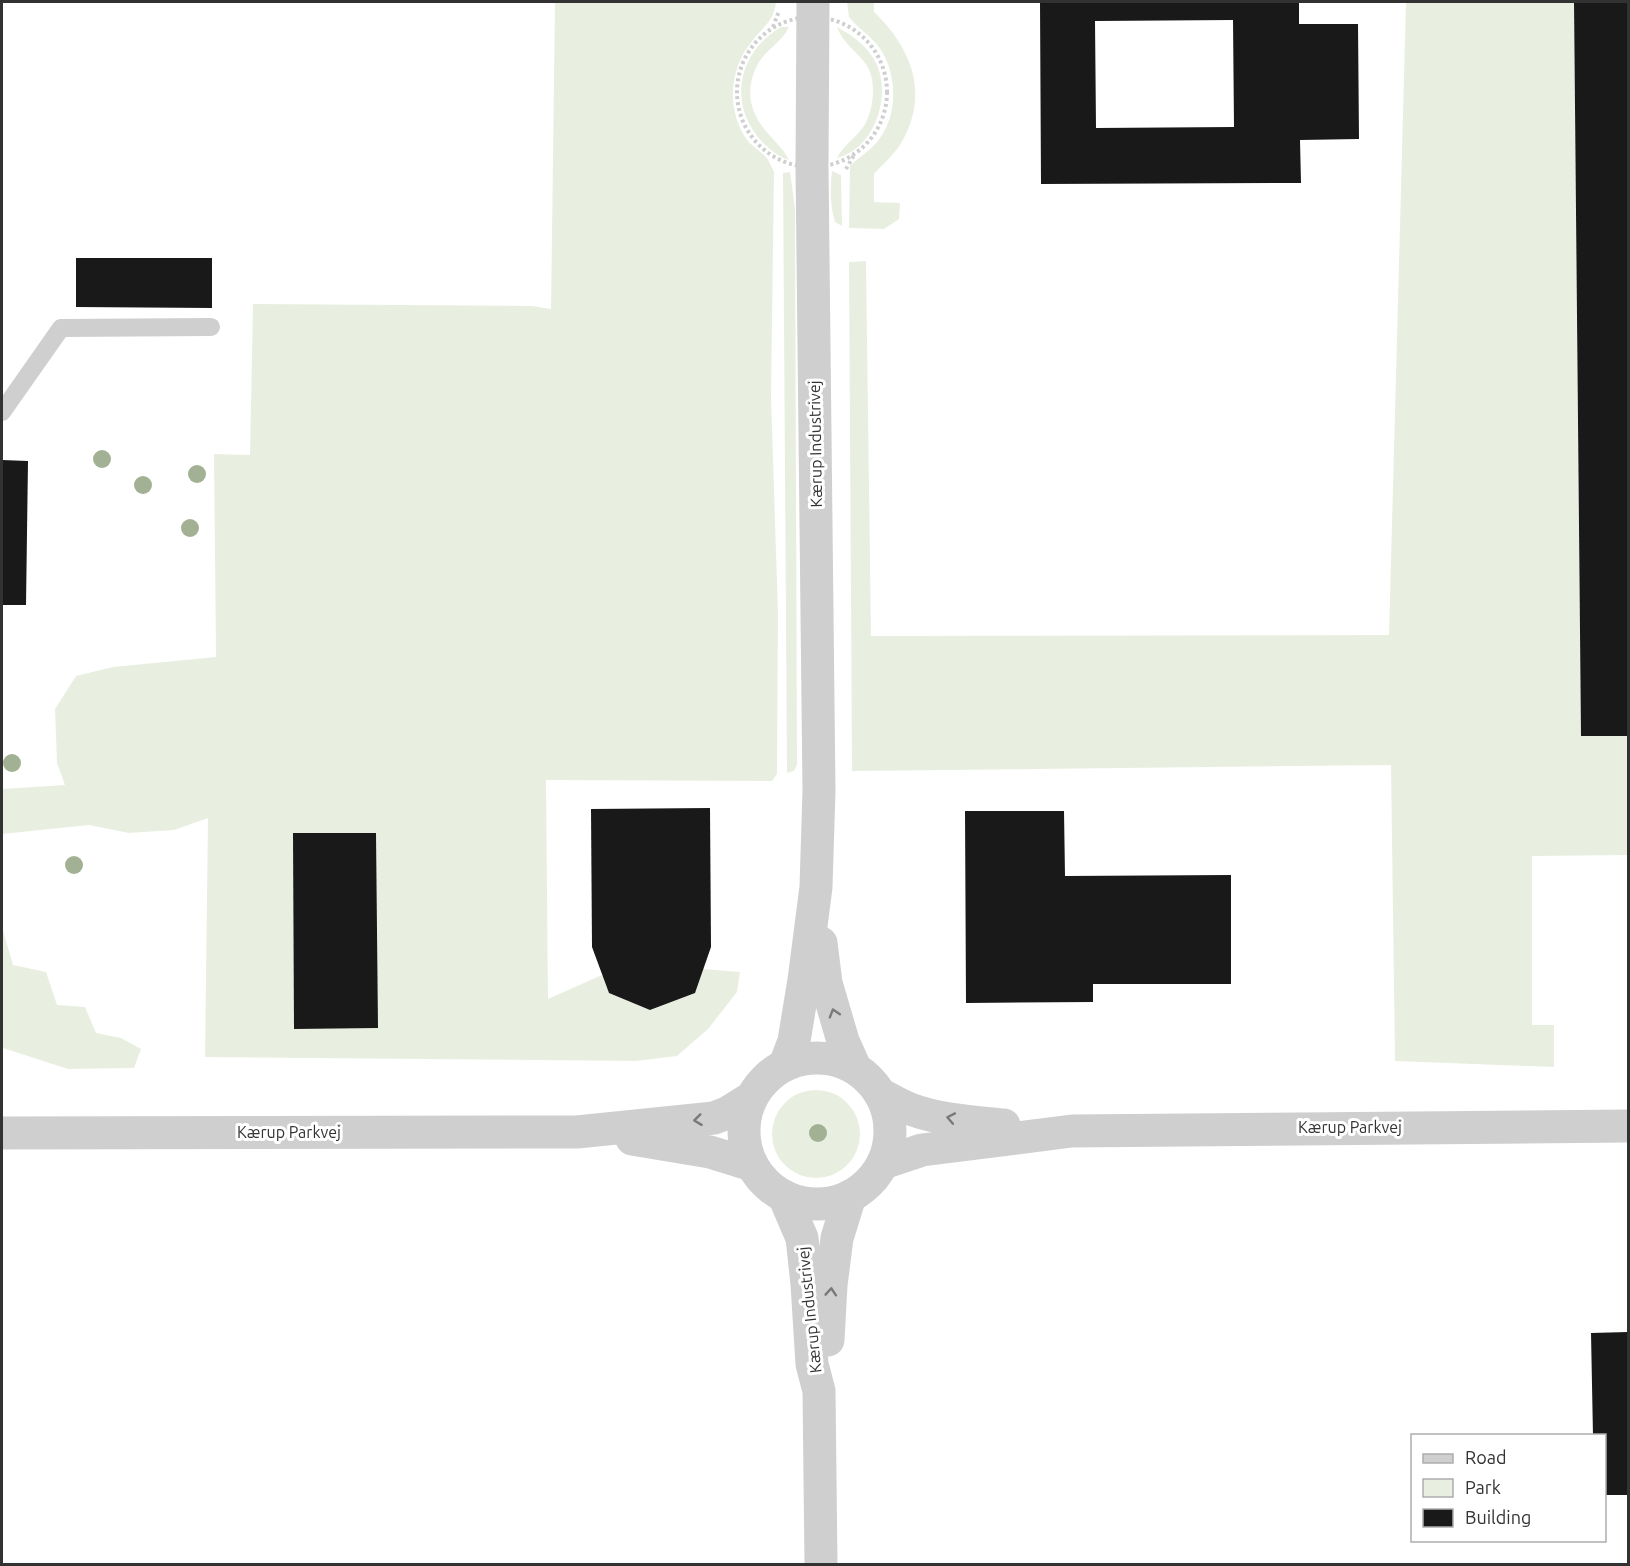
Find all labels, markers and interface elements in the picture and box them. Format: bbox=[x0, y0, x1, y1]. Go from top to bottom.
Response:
street label: Kærup Industrivej bbox=[805, 380, 825, 508]
one-way arrow bbox=[829, 1008, 841, 1019]
one-way arrow bbox=[947, 1112, 957, 1125]
one-way arrow bbox=[694, 1113, 703, 1125]
street label: Kærup Parkvej bbox=[1298, 1118, 1402, 1136]
street label: Kærup Parkvej bbox=[237, 1123, 341, 1141]
street label: Kærup Industrivej bbox=[793, 1246, 825, 1374]
one-way arrow bbox=[824, 1288, 837, 1297]
legend bbox=[1411, 1434, 1606, 1542]
text: Road bbox=[1465, 1447, 1507, 1467]
text: Park bbox=[1465, 1477, 1501, 1497]
text: Building bbox=[1465, 1507, 1531, 1527]

